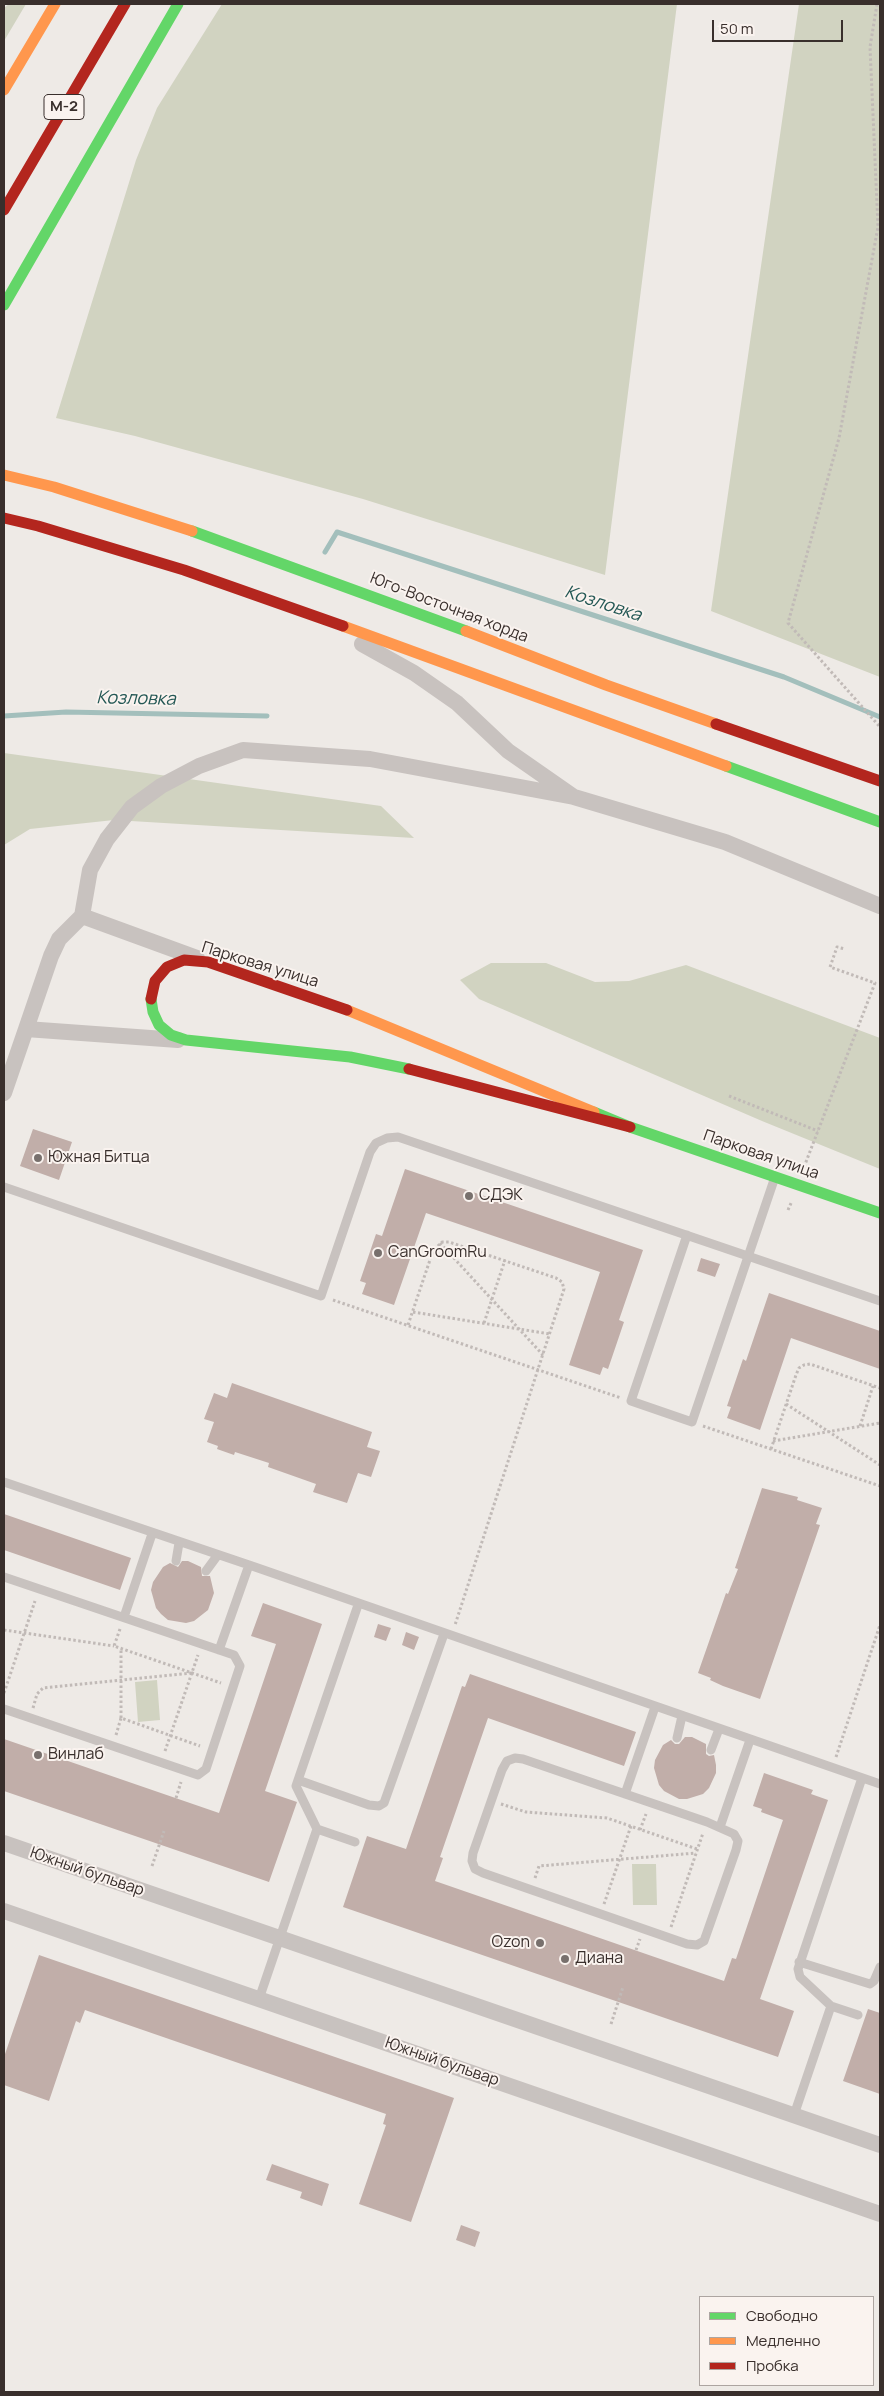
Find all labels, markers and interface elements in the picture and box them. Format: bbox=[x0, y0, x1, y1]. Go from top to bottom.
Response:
scale bar bbox=[714, 10, 845, 42]
text: 50 m bbox=[720, 18, 754, 39]
road number: М-2 bbox=[44, 94, 84, 120]
street label: Юго-Восточная хорда bbox=[367, 569, 531, 647]
water label: Козловка bbox=[562, 582, 644, 626]
water label: Козловка bbox=[96, 688, 176, 710]
street label: Парковая улица bbox=[199, 938, 321, 992]
street label: Парковая улица bbox=[701, 1126, 821, 1184]
place label: Южная Битца bbox=[48, 1148, 150, 1168]
marker: Южная Битца bbox=[32, 1152, 44, 1164]
place label: СДЭК bbox=[479, 1186, 523, 1206]
marker: СДЭК bbox=[463, 1190, 475, 1202]
place label: CanGroomRu bbox=[388, 1243, 487, 1263]
marker: CanGroomRu bbox=[372, 1247, 384, 1259]
place label: Винлаб bbox=[48, 1745, 104, 1765]
marker: Винлаб bbox=[32, 1749, 44, 1761]
street label: Южный бульвар bbox=[27, 1843, 147, 1901]
place label: Ozon bbox=[492, 1933, 530, 1953]
marker: Ozon bbox=[534, 1937, 546, 1949]
place label: Диана bbox=[575, 1949, 623, 1969]
marker: Диана bbox=[559, 1953, 571, 1965]
street label: Южный бульвар bbox=[382, 2033, 502, 2091]
legend bbox=[699, 2296, 874, 2386]
text: Свободно bbox=[746, 2305, 818, 2326]
text: Медленно bbox=[746, 2330, 820, 2351]
text: Пробка bbox=[746, 2355, 799, 2376]

